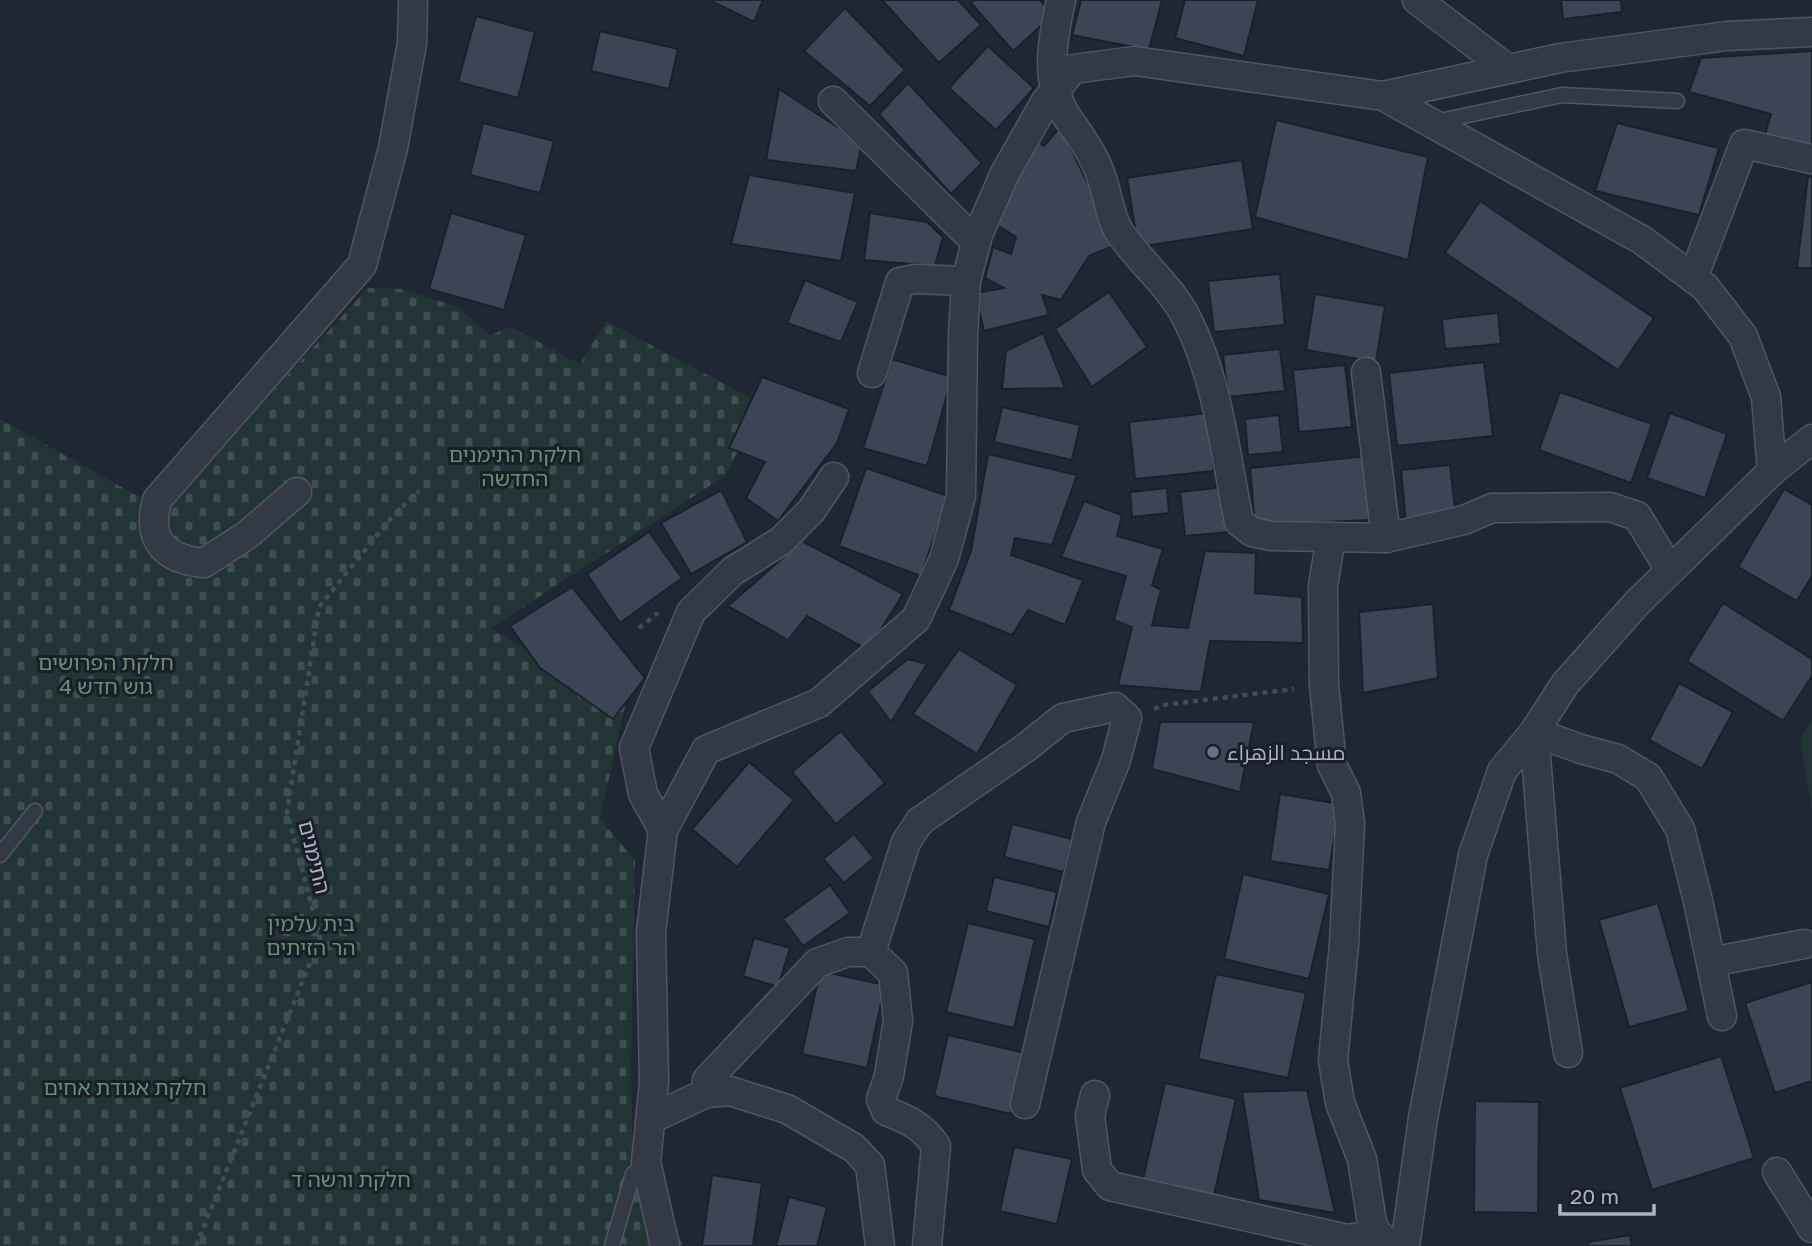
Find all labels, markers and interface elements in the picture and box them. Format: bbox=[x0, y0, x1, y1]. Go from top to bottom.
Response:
park label: חלקת התימנים החדשה bbox=[449, 441, 581, 491]
park label: חלקת הפרושים גוש חדש 4 bbox=[38, 649, 174, 699]
place label: مسجد الزهراء bbox=[1227, 739, 1346, 765]
marker: مسجد الزهراء bbox=[1205, 744, 1221, 760]
street label: התימנים bbox=[293, 818, 337, 896]
park label: בית עלמין הר הזיתים bbox=[266, 910, 356, 960]
park label: חלקת אגודת אחים bbox=[43, 1074, 207, 1100]
park label: חלקת ורשה ד bbox=[291, 1166, 411, 1192]
scale bar bbox=[1560, 1172, 1654, 1216]
text: 20 m bbox=[1570, 1183, 1619, 1209]

